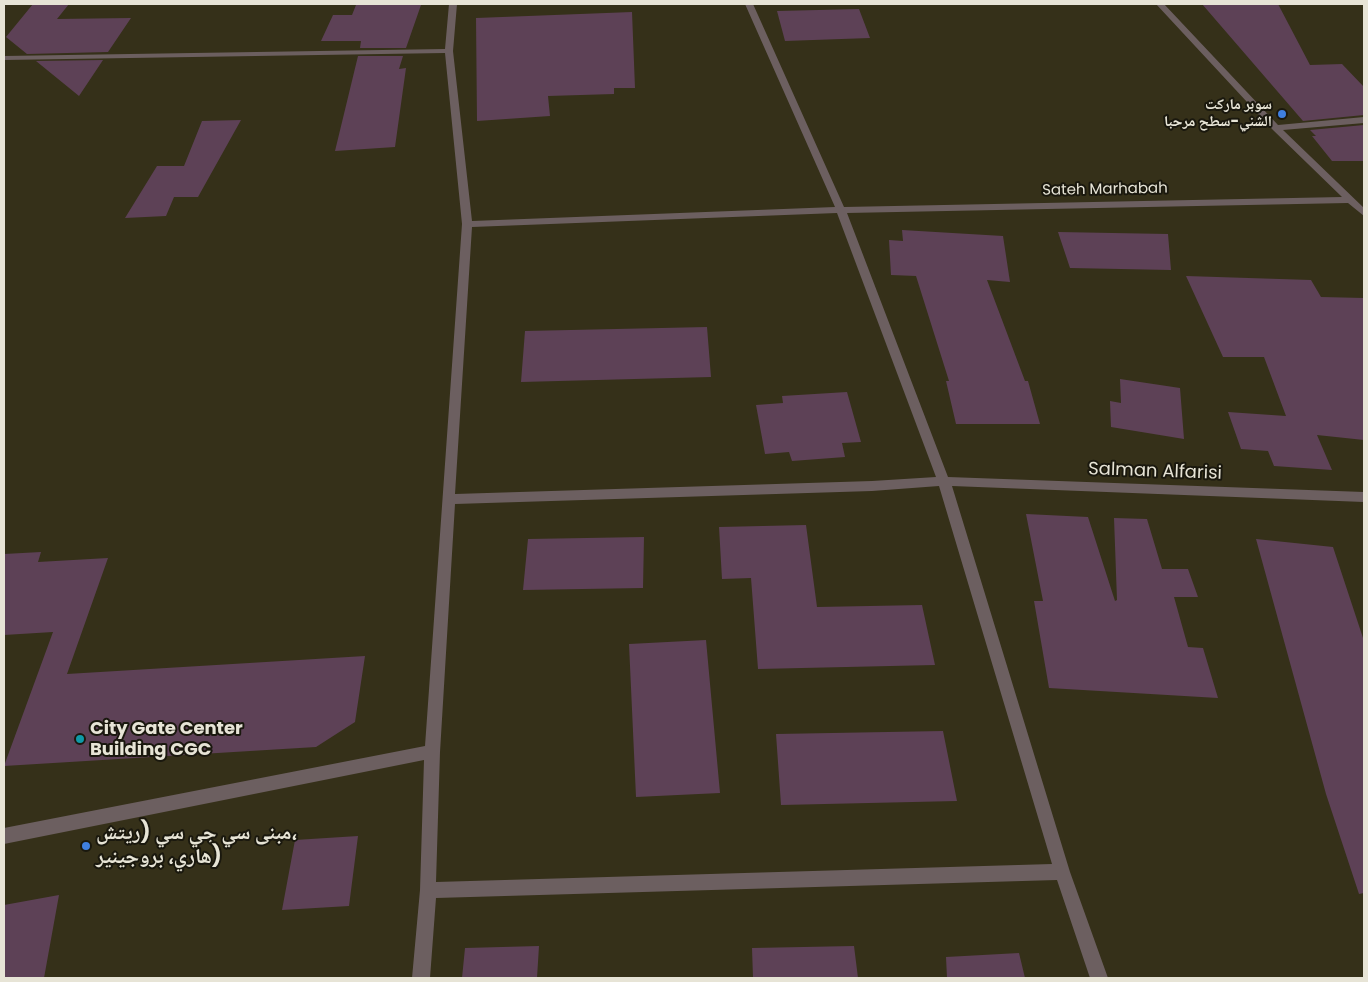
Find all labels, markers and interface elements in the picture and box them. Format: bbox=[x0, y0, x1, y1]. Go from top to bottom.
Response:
place label: سوبر ماركت الشني-سطح مرحبا bbox=[1164, 96, 1272, 131]
marker: سوبر ماركت الشني-سطح مرحبا bbox=[1276, 108, 1288, 120]
street label: Sateh Marhabah bbox=[1042, 180, 1168, 200]
street label: Salman Alfarisi bbox=[1088, 459, 1222, 485]
place label: City Gate Center Building CGC bbox=[90, 718, 243, 761]
marker: City Gate Center Building CGC bbox=[74, 733, 86, 745]
place label: مبنى سي جي سي (ريتش، هاري، بروجينير) bbox=[96, 821, 297, 871]
marker: مبنى سي جي سي (ريتش، هاري، بروجينير) bbox=[80, 840, 92, 852]

